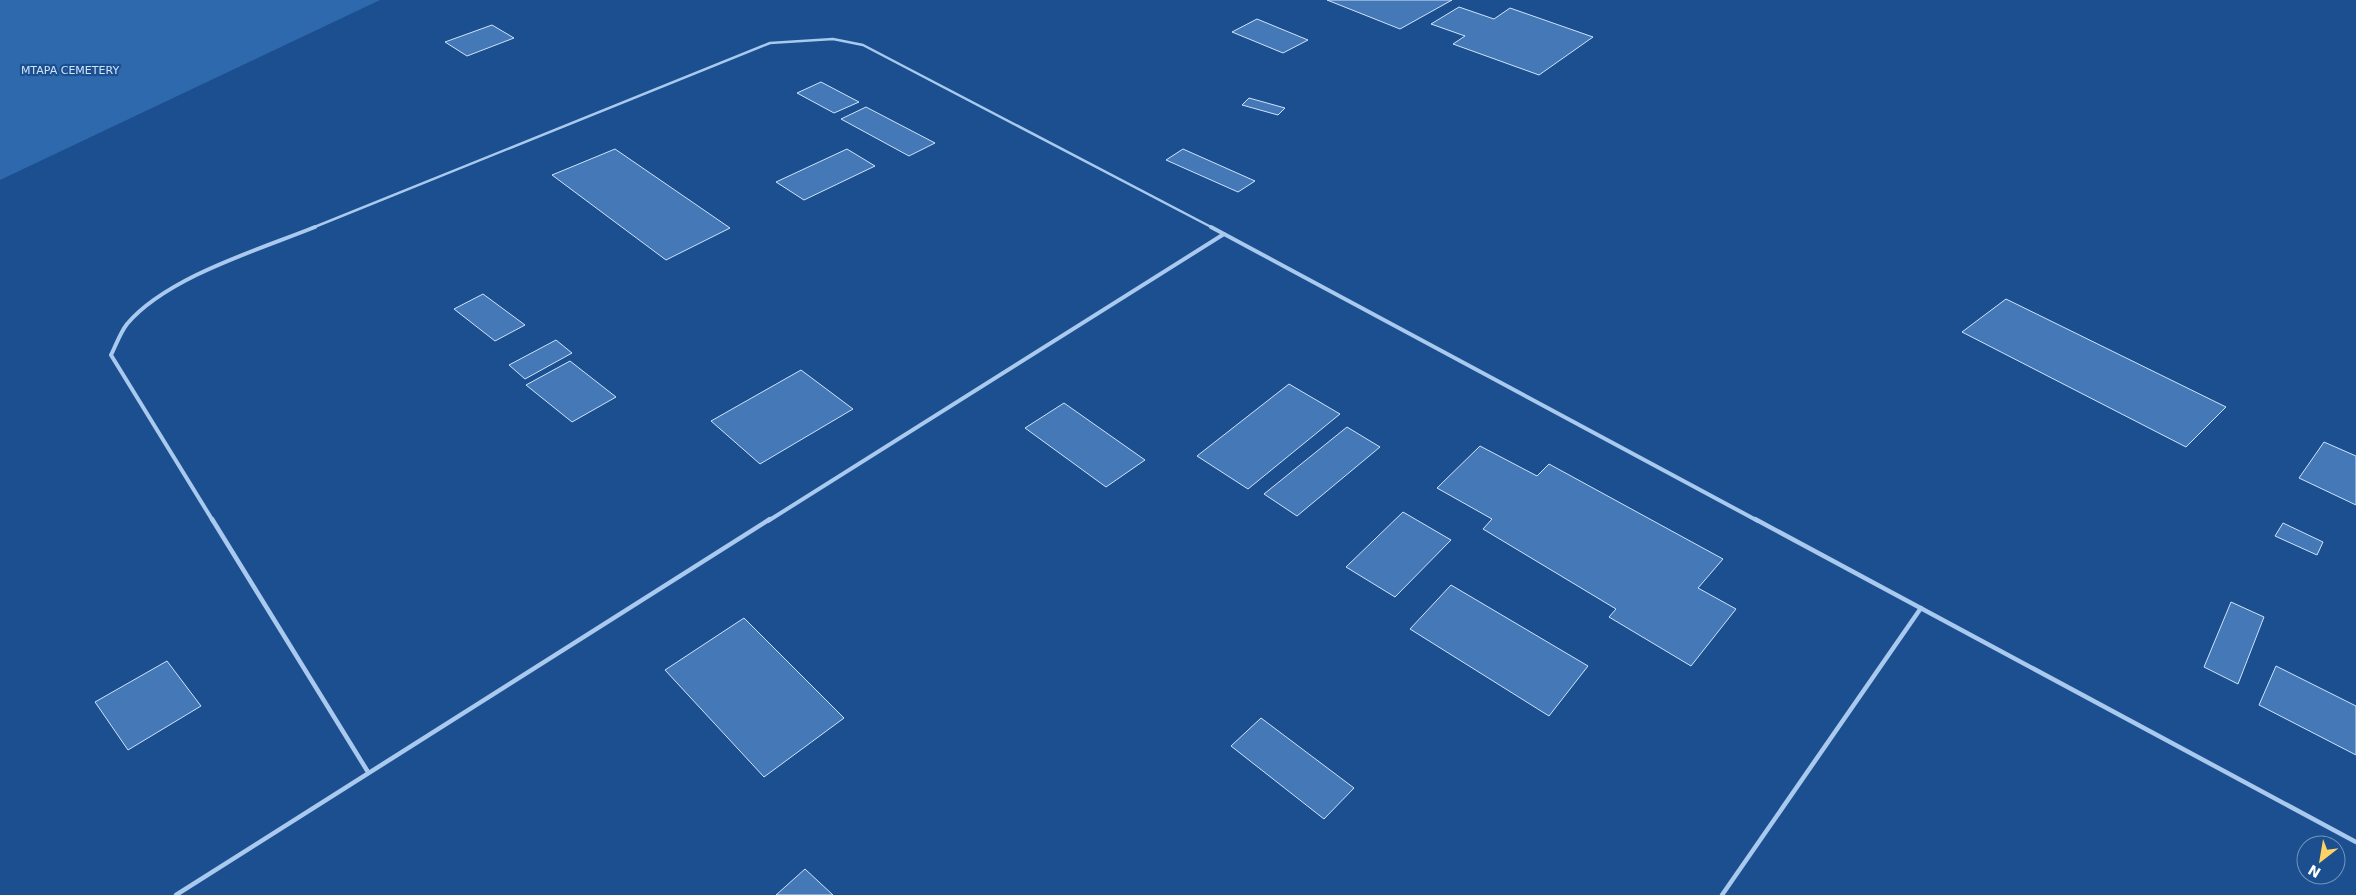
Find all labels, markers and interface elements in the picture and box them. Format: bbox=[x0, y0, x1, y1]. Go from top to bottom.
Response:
park label: MTAPA CEMETERY bbox=[21, 64, 119, 77]
north arrow bbox=[2296, 835, 2346, 885]
text: N bbox=[2305, 861, 2323, 881]

